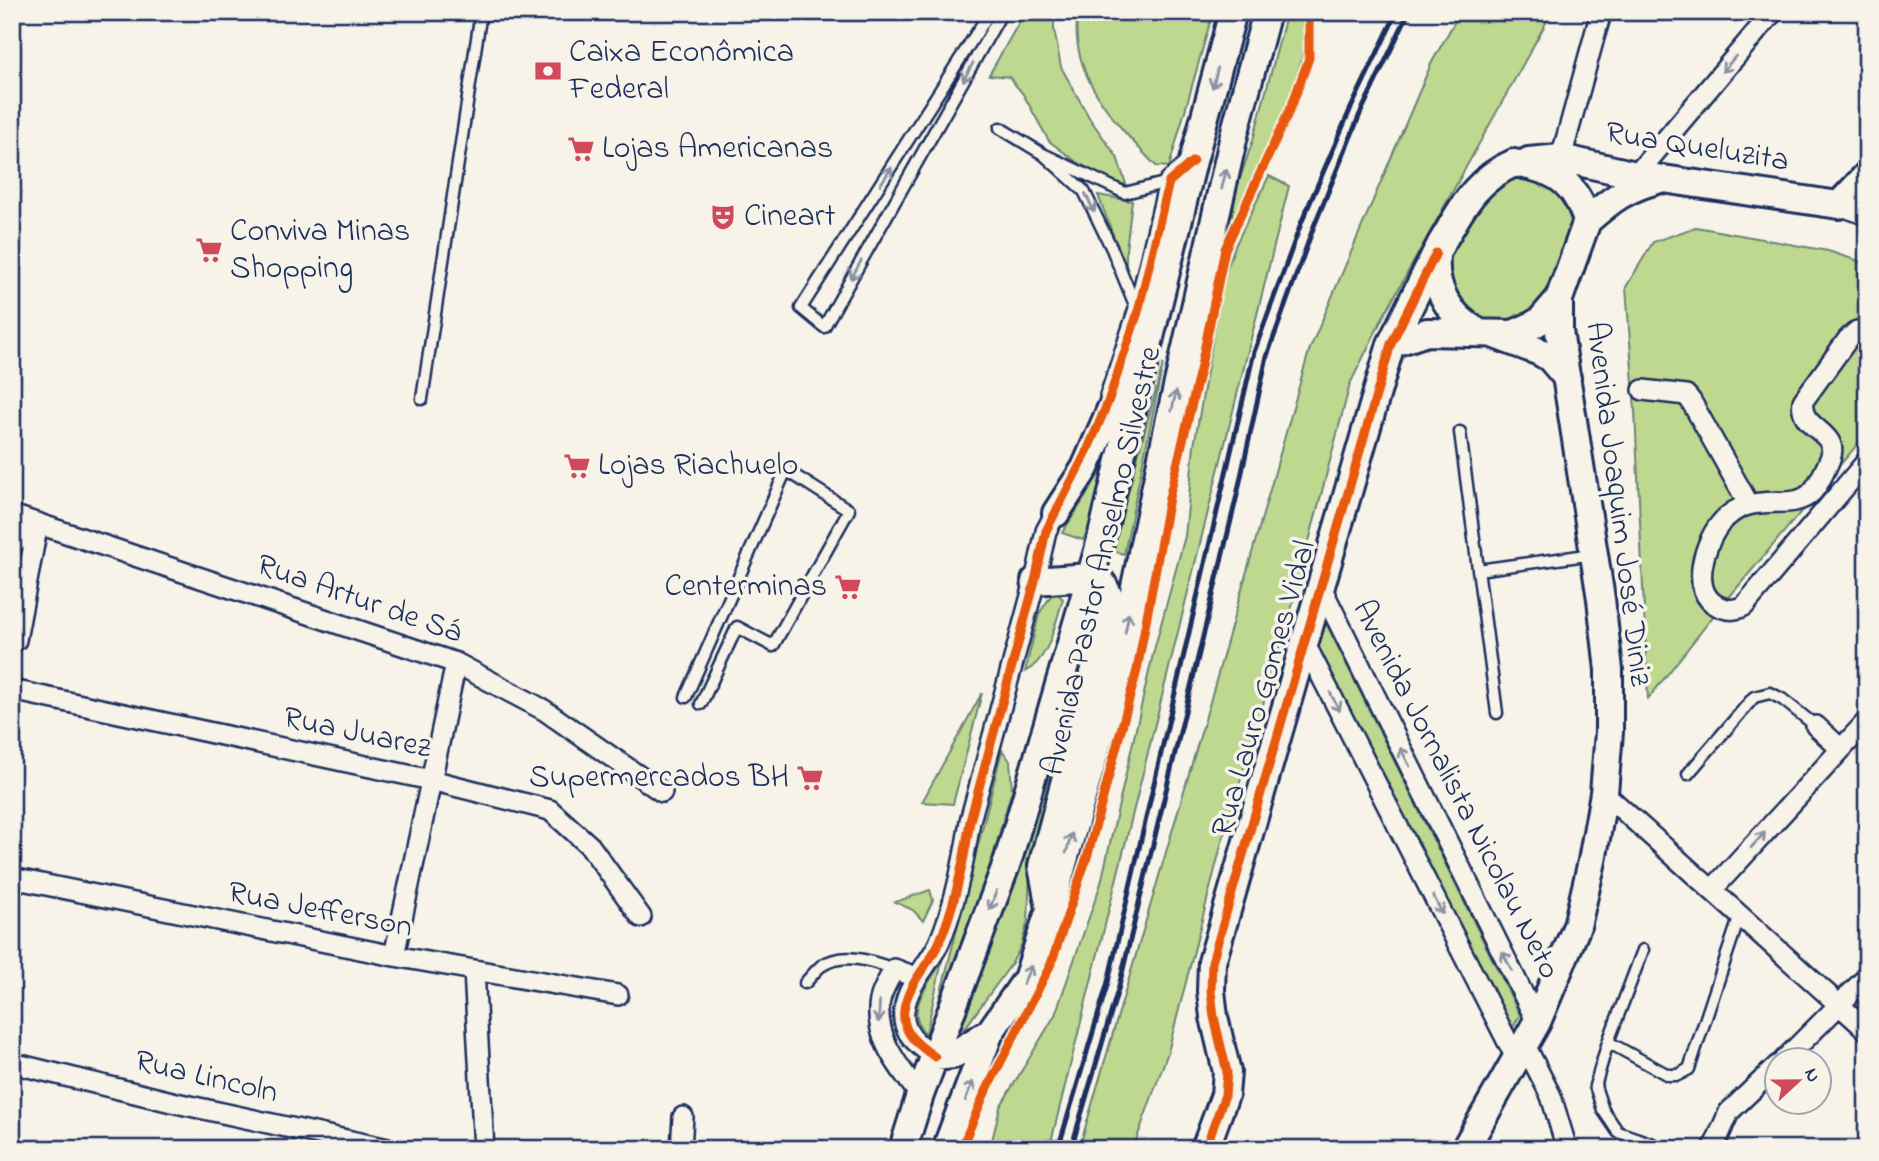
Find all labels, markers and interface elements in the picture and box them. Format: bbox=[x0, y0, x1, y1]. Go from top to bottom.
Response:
place label: Caixa Econômica Federal bbox=[568, 30, 794, 114]
one-way arrow bbox=[1721, 55, 1737, 73]
bank icon: Caixa Econômica Federal bbox=[533, 56, 563, 86]
one-way arrow bbox=[961, 61, 975, 81]
one-way arrow bbox=[1208, 66, 1221, 89]
street label: Rua Queluzita bbox=[1602, 110, 1792, 186]
place label: Lojas Americanas bbox=[602, 126, 833, 173]
supermarket icon: Lojas Americanas bbox=[566, 134, 596, 164]
one-way arrow bbox=[879, 166, 893, 186]
one-way arrow bbox=[1218, 168, 1232, 191]
one-way arrow bbox=[1083, 192, 1097, 213]
place label: Cineart bbox=[744, 194, 836, 241]
theatre icon: Cineart bbox=[708, 202, 738, 232]
place label: Conviva Minas Shopping bbox=[230, 209, 410, 293]
supermarket icon: Conviva Minas Shopping bbox=[194, 235, 224, 265]
one-way arrow bbox=[849, 259, 863, 279]
street label: Avenida Joaquim José Diniz bbox=[1571, 319, 1663, 690]
street label: Avenida Pastor Anselmo Silvestre bbox=[1031, 341, 1175, 780]
one-way arrow bbox=[1168, 390, 1181, 413]
place label: Lojas Riachuelo bbox=[598, 443, 799, 490]
supermarket icon: Lojas Riachuelo bbox=[562, 451, 592, 481]
street label: Rua Lauro Gomes Vidal bbox=[1200, 535, 1330, 843]
street label: Rua Artur de Sá bbox=[250, 543, 468, 657]
place label: Centerminas bbox=[664, 564, 827, 611]
supermarket icon: Centerminas bbox=[833, 572, 863, 602]
street label: Avenida Jornalista Nicolau Neto bbox=[1339, 592, 1571, 988]
one-way arrow bbox=[1121, 612, 1134, 635]
one-way arrow bbox=[1329, 692, 1343, 712]
street label: Rua Juarez bbox=[279, 695, 436, 773]
one-way arrow bbox=[1397, 747, 1411, 768]
place label: Supermercados BH bbox=[529, 755, 789, 802]
supermarket icon: Supermercados BH bbox=[795, 763, 825, 793]
one-way arrow bbox=[1750, 831, 1766, 849]
one-way arrow bbox=[1063, 832, 1076, 855]
street label: Rua Jefferson bbox=[224, 870, 416, 952]
one-way arrow bbox=[985, 889, 998, 911]
one-way arrow bbox=[1432, 894, 1446, 915]
one-way arrow bbox=[1499, 951, 1513, 972]
one-way arrow bbox=[1021, 965, 1034, 986]
one-way arrow bbox=[873, 1000, 886, 1023]
street label: Rua Lincoln bbox=[130, 1039, 282, 1117]
north arrow bbox=[1764, 1046, 1834, 1116]
text: N bbox=[1797, 1065, 1826, 1087]
one-way arrow bbox=[963, 1081, 976, 1102]

